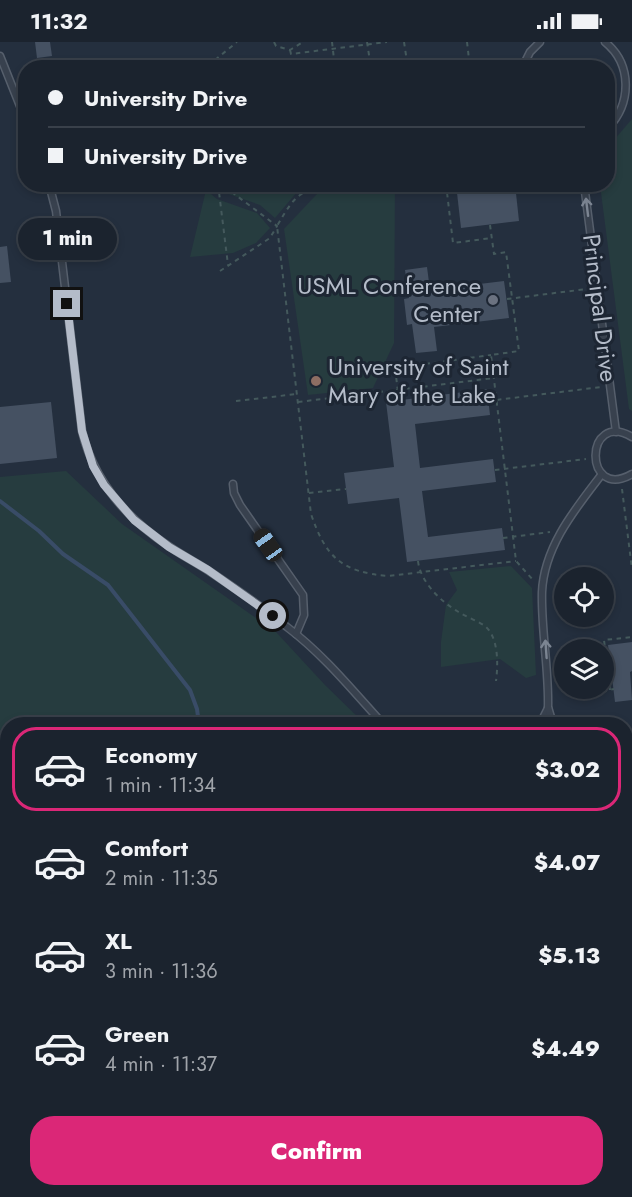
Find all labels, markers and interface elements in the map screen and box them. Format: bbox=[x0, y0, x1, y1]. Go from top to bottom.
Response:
text: 11:32 bbox=[30, 5, 88, 37]
text: University Drive bbox=[84, 82, 247, 114]
text: University Drive bbox=[84, 140, 247, 172]
one-way arrow bbox=[581, 198, 592, 218]
callout: 1 min bbox=[17, 217, 116, 259]
text: 1 min bbox=[42, 224, 93, 253]
street label: Principal Drive bbox=[574, 232, 627, 384]
place label: USML Conference Center bbox=[297, 268, 482, 331]
route end bbox=[53, 290, 80, 317]
marker: USML Conference Center bbox=[486, 293, 500, 307]
place label: University of Saint Mary of the Lake bbox=[328, 349, 509, 412]
marker: University of Saint Mary of the Lake bbox=[309, 374, 323, 388]
car bbox=[250, 525, 286, 565]
map controls bbox=[554, 567, 614, 699]
button: locate bbox=[554, 567, 614, 627]
route start bbox=[259, 602, 286, 629]
one-way arrow bbox=[540, 639, 551, 659]
button: layers bbox=[554, 639, 614, 699]
text: Economy bbox=[105, 739, 197, 771]
icon: car bbox=[33, 742, 87, 796]
text: $3.02 bbox=[535, 753, 600, 785]
text: 1 min · 11:34 bbox=[105, 771, 216, 800]
text: Comfort bbox=[105, 832, 188, 864]
icon: car bbox=[33, 835, 87, 889]
text: $4.07 bbox=[534, 846, 600, 878]
text: 2 min · 11:35 bbox=[105, 864, 218, 893]
text: XL bbox=[105, 925, 132, 957]
icon: car bbox=[33, 928, 87, 982]
text: $5.13 bbox=[538, 939, 600, 971]
text: 3 min · 11:36 bbox=[105, 957, 218, 986]
text: Green bbox=[105, 1018, 169, 1050]
icon: car bbox=[33, 1021, 87, 1075]
text: $4.49 bbox=[531, 1032, 600, 1064]
text: 4 min · 11:37 bbox=[105, 1050, 217, 1079]
button: Confirm bbox=[30, 1116, 603, 1185]

